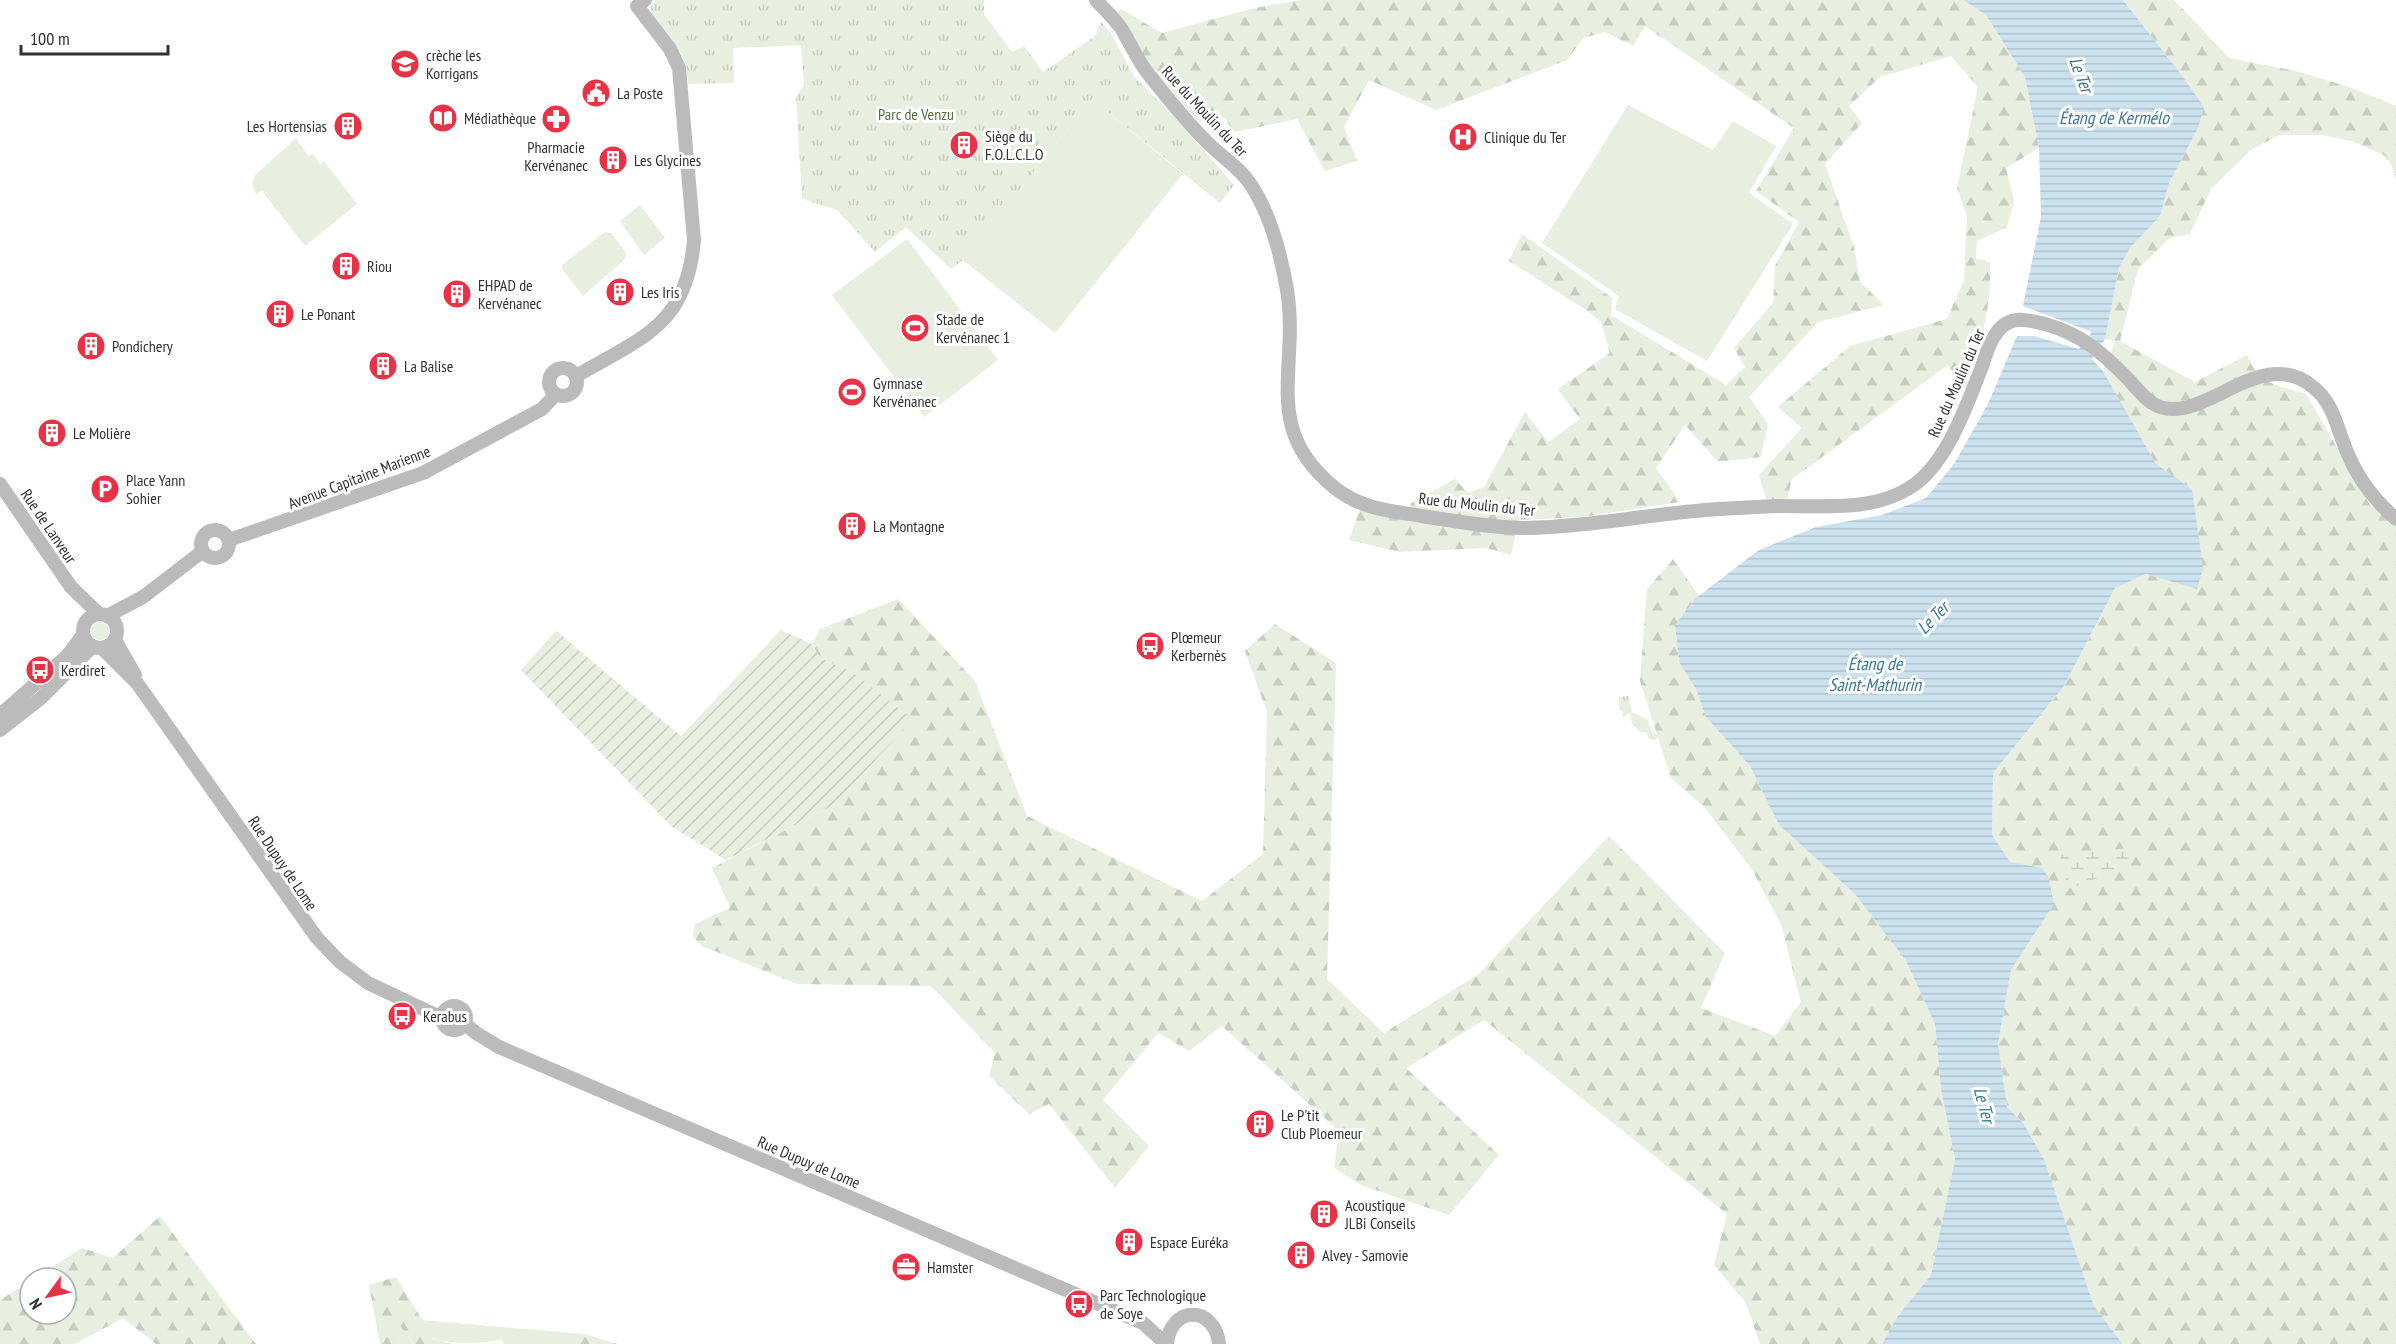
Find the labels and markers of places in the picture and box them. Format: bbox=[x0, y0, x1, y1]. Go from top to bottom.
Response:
place label: crèche les Korrigans bbox=[426, 45, 481, 83]
school or university icon: crèche les Korrigans bbox=[389, 48, 421, 80]
public building icon: La Poste bbox=[580, 77, 612, 109]
place label: La Poste bbox=[617, 83, 663, 103]
library icon: Médiathèque bbox=[427, 102, 459, 134]
pharmacy icon: Pharmacie Kervénanec bbox=[540, 103, 572, 135]
place label: Médiathèque bbox=[464, 108, 536, 128]
building icon: Les Hortensias bbox=[332, 110, 364, 142]
place label: Les Hortensias bbox=[247, 116, 327, 136]
hospital icon: Clinique du Ter bbox=[1447, 121, 1479, 153]
place label: Siège du F.O.L.C.L.O bbox=[985, 126, 1044, 164]
place label: Clinique du Ter bbox=[1484, 127, 1567, 147]
building icon: Siège du F.O.L.C.L.O bbox=[948, 129, 980, 161]
place label: Pharmacie Kervénanec bbox=[524, 137, 588, 175]
building icon: Les Glycines bbox=[597, 144, 629, 176]
place label: Les Glycines bbox=[634, 150, 701, 170]
building icon: Riou bbox=[330, 250, 362, 282]
place label: Riou bbox=[367, 256, 392, 276]
place label: EHPAD de Kervénanec bbox=[478, 275, 542, 313]
building icon: Les Iris bbox=[604, 276, 636, 308]
building icon: EHPAD de Kervénanec bbox=[441, 278, 473, 310]
place label: Les Iris bbox=[641, 282, 679, 302]
building icon: Le Ponant bbox=[264, 298, 296, 330]
place label: Le Ponant bbox=[301, 304, 356, 324]
place label: Stade de Kervénanec 1 bbox=[936, 309, 1010, 347]
sports icon: Stade de Kervénanec 1 bbox=[899, 312, 931, 344]
building icon: Pondichery bbox=[75, 330, 107, 362]
place label: Pondichery bbox=[112, 336, 173, 356]
building icon: La Balise bbox=[367, 350, 399, 382]
place label: La Balise bbox=[404, 356, 453, 376]
place label: Gymnase Kervénanec bbox=[873, 373, 937, 411]
sports icon: Gymnase Kervénanec bbox=[836, 376, 868, 408]
building icon: Le Molière bbox=[36, 417, 68, 449]
place label: Le Molière bbox=[73, 423, 131, 443]
place label: Place Yann Sohier bbox=[126, 470, 185, 508]
parking icon: Place Yann Sohier bbox=[89, 473, 121, 505]
building icon: La Montagne bbox=[836, 510, 868, 542]
place label: La Montagne bbox=[873, 516, 945, 536]
place label: Plœmeur Kerbernès bbox=[1171, 627, 1226, 665]
bus stop icon: Plœmeur Kerbernès bbox=[1134, 630, 1166, 662]
bus stop icon: Kerdiret bbox=[24, 654, 56, 686]
place label: Kerdiret bbox=[61, 660, 106, 680]
bus stop icon: Kerabus bbox=[386, 1000, 418, 1032]
place label: Kerabus bbox=[423, 1006, 467, 1026]
place label: Le P'tit Club Ploemeur bbox=[1281, 1105, 1363, 1143]
building icon: Le P'tit Club Ploemeur bbox=[1244, 1108, 1276, 1140]
place label: Acoustique JLBi Conseils bbox=[1344, 1195, 1415, 1233]
building icon: Acoustique JLBi Conseils bbox=[1308, 1198, 1340, 1230]
building icon: Espace Euréka bbox=[1113, 1226, 1145, 1258]
place label: Espace Euréka bbox=[1150, 1232, 1228, 1252]
building icon: Alvey - Samovie bbox=[1285, 1239, 1317, 1271]
place label: Alvey - Samovie bbox=[1322, 1245, 1408, 1265]
office icon: Hamster bbox=[890, 1251, 922, 1283]
place label: Hamster bbox=[927, 1257, 974, 1277]
place label: Parc Technologique de Soye bbox=[1100, 1285, 1206, 1323]
bus stop icon: Parc Technologique de Soye bbox=[1063, 1288, 1095, 1320]

